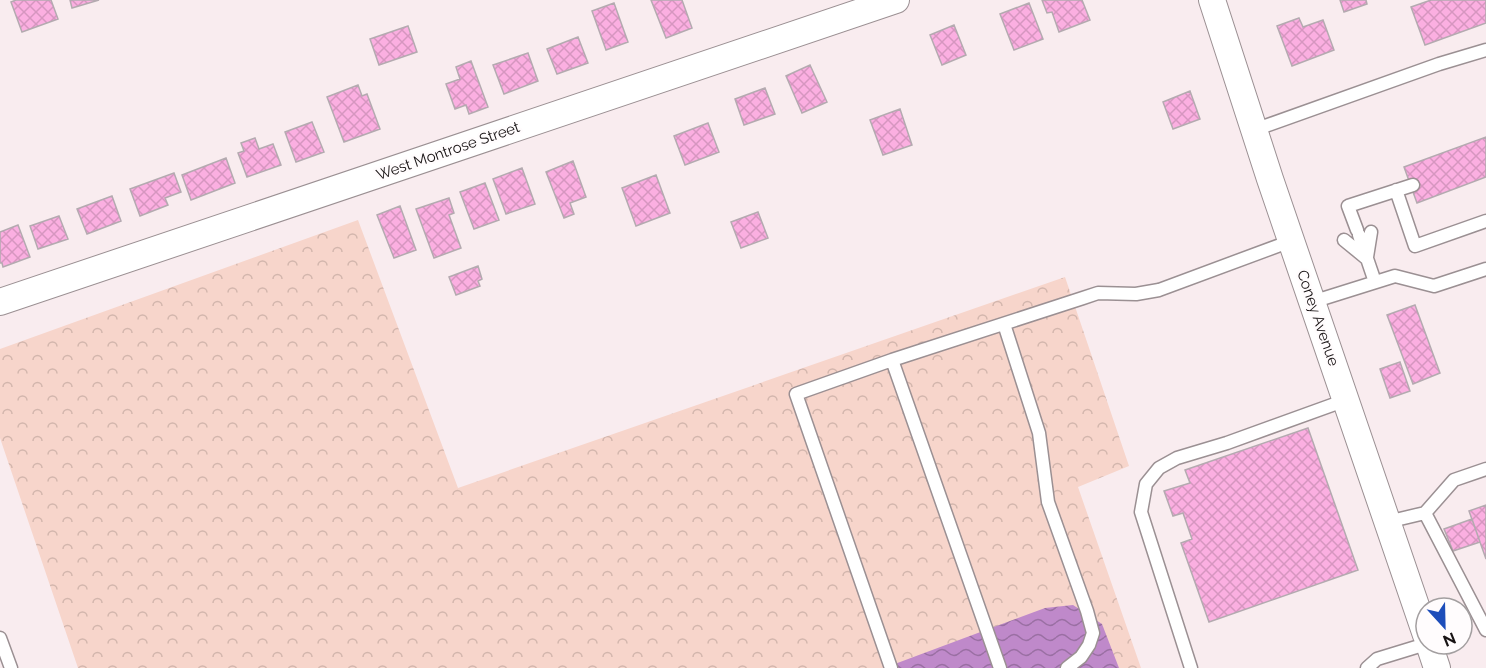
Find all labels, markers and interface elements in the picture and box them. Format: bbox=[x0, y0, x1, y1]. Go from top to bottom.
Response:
street label: West Montrose Street bbox=[374, 118, 522, 184]
street label: Coney Avenue bbox=[1293, 268, 1343, 369]
north arrow bbox=[1414, 596, 1474, 656]
text: N bbox=[1440, 628, 1459, 651]

